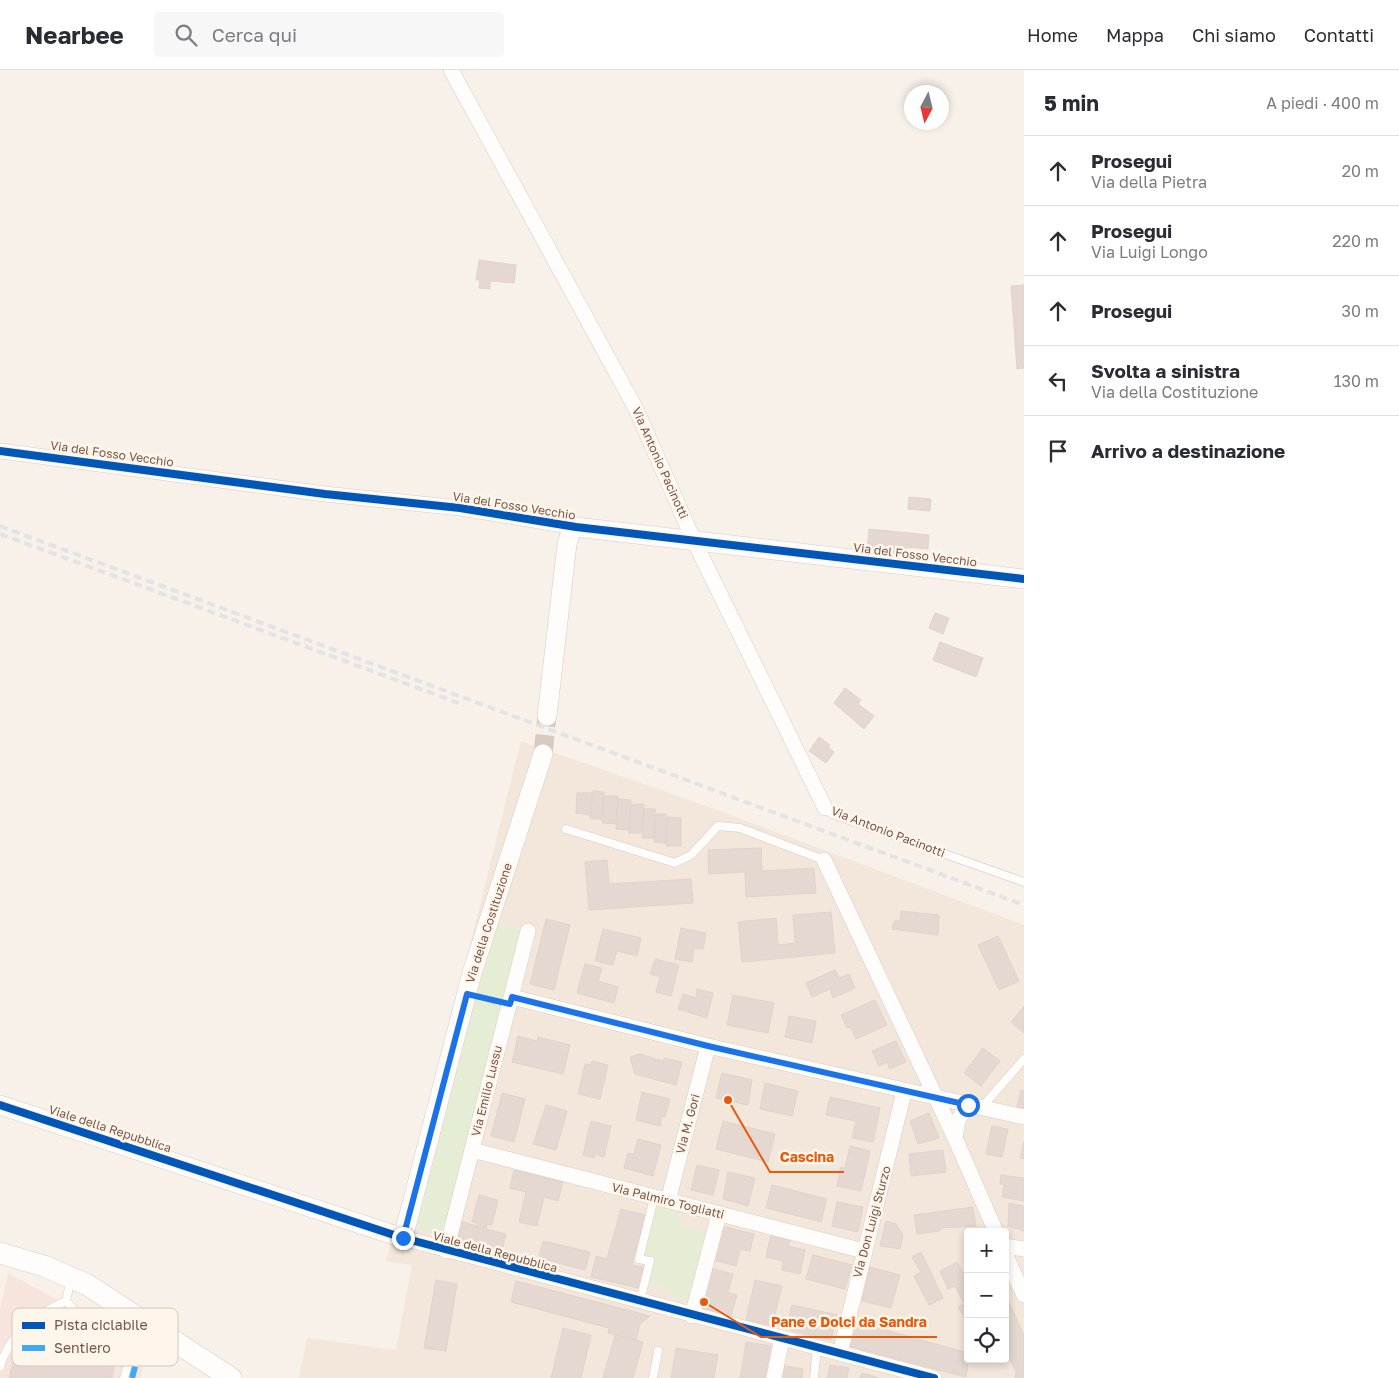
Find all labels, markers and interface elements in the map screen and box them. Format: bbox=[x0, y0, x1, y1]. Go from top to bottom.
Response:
search box bbox=[154, 12, 504, 57]
text: Nearbee bbox=[25, 20, 124, 49]
icon: search bbox=[172, 21, 200, 49]
text: Cerca qui bbox=[212, 23, 297, 46]
text: Home bbox=[1027, 24, 1078, 46]
text: Mappa bbox=[1106, 24, 1164, 46]
text: Chi siamo bbox=[1192, 24, 1276, 46]
text: Contatti bbox=[1304, 24, 1374, 46]
north arrow bbox=[904, 85, 949, 130]
text: 5 min bbox=[1044, 90, 1099, 116]
text: A piedi · 400 m bbox=[1266, 93, 1379, 113]
text: Prosegui bbox=[1091, 149, 1172, 172]
icon: ahead bbox=[1044, 157, 1072, 185]
text: 20 m bbox=[1342, 161, 1379, 181]
text: Via della Pietra bbox=[1091, 172, 1207, 192]
text: Prosegui bbox=[1091, 219, 1172, 242]
icon: ahead bbox=[1044, 227, 1072, 255]
text: 220 m bbox=[1332, 231, 1379, 251]
text: Via Luigi Longo bbox=[1091, 242, 1208, 262]
icon: ahead bbox=[1044, 297, 1072, 325]
text: Prosegui bbox=[1091, 299, 1172, 322]
text: 30 m bbox=[1342, 301, 1379, 321]
text: Svolta a sinistra bbox=[1091, 359, 1240, 382]
icon: left bbox=[1044, 367, 1072, 395]
text: 130 m bbox=[1334, 371, 1379, 391]
text: Via della Costituzione bbox=[1091, 382, 1258, 402]
street label: Via Antonio Pacinotti bbox=[629, 405, 692, 521]
street label: Via del Fosso Vecchio bbox=[49, 437, 175, 470]
icon: arrive bbox=[1044, 437, 1072, 465]
text: Arrivo a destinazione bbox=[1091, 439, 1285, 462]
street label: Via del Fosso Vecchio bbox=[451, 488, 577, 523]
street label: Via del Fosso Vecchio bbox=[852, 539, 978, 570]
street label: Via Antonio Pacinotti bbox=[829, 803, 947, 860]
street label: Via della Costituzione bbox=[462, 861, 515, 985]
street label: Via Emilio Lussu bbox=[468, 1044, 505, 1138]
street label: Via M. Gori bbox=[672, 1092, 703, 1156]
route start bbox=[957, 1094, 980, 1117]
street label: Viale della Repubblica bbox=[47, 1102, 173, 1155]
callout: Cascina bbox=[770, 1143, 844, 1172]
text: Cascina bbox=[780, 1148, 834, 1165]
street label: Via Don Luigi Sturzo bbox=[849, 1164, 894, 1280]
street label: Via Palmiro Togliatti bbox=[610, 1179, 726, 1222]
route end bbox=[392, 1227, 415, 1250]
street label: Viale della Repubblica bbox=[431, 1228, 559, 1275]
map controls bbox=[964, 1228, 1009, 1363]
button: + bbox=[964, 1228, 1009, 1273]
button: − bbox=[964, 1273, 1009, 1318]
legend bbox=[12, 1308, 178, 1366]
callout: Pane e Dolci da Sandra bbox=[761, 1308, 937, 1337]
text: Pane e Dolci da Sandra bbox=[771, 1313, 927, 1330]
text: Pista ciclabile bbox=[54, 1316, 148, 1333]
button: locate bbox=[964, 1318, 1009, 1363]
text: Sentiero bbox=[54, 1339, 111, 1356]

